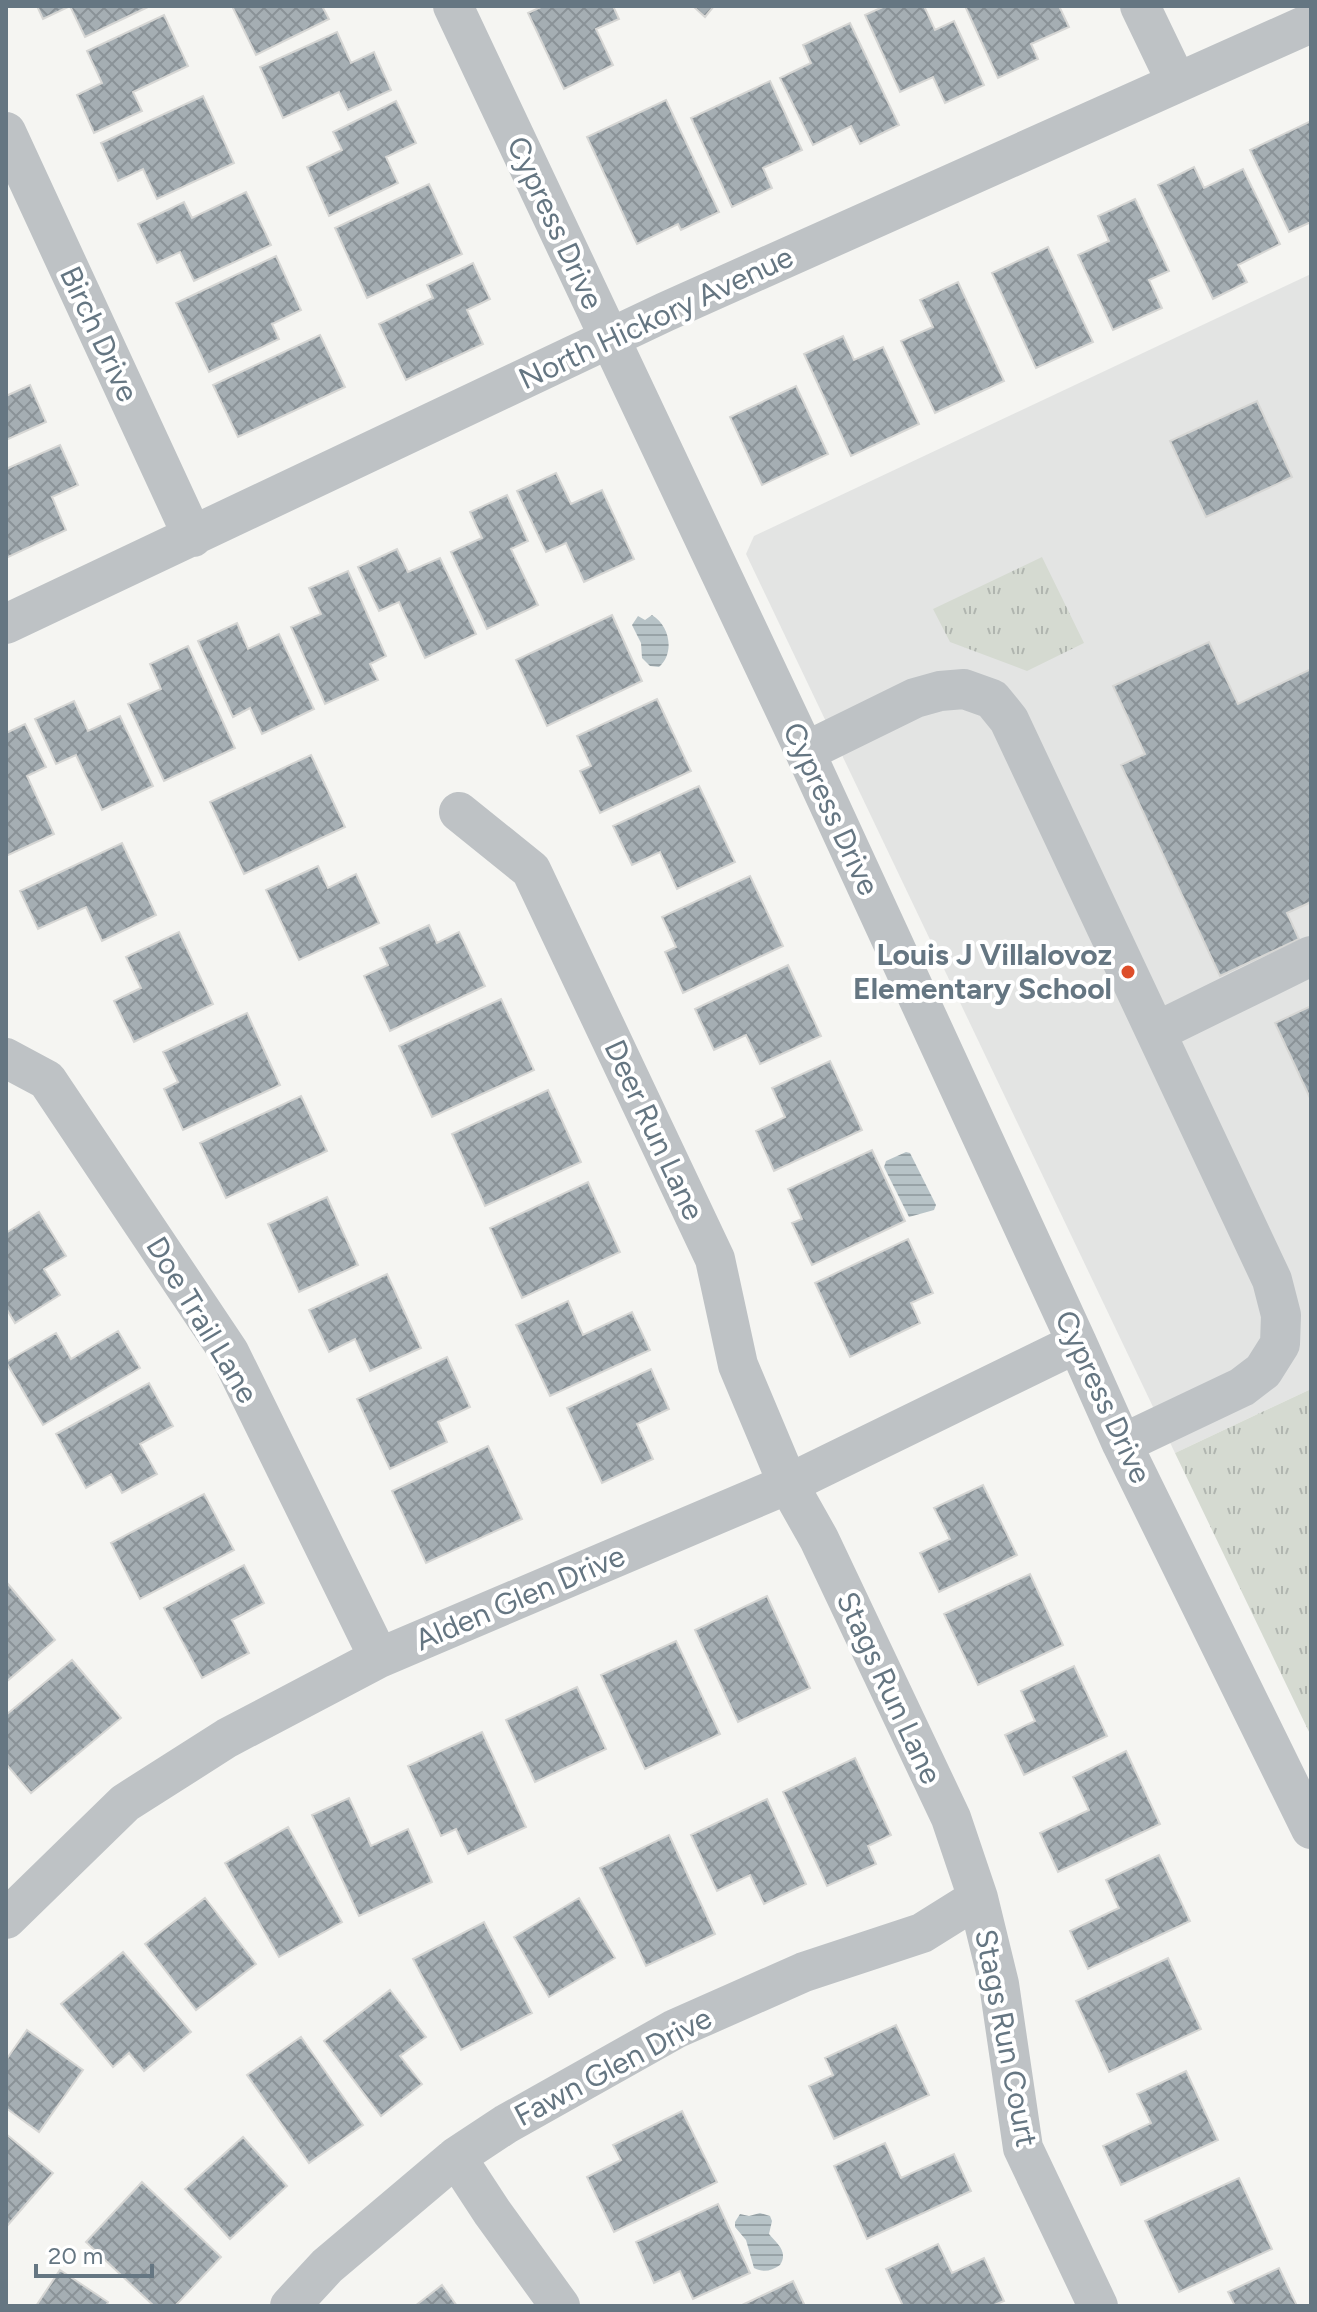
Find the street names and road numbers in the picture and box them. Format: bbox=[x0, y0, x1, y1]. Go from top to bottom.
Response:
street label: Cypress Drive bbox=[499, 131, 612, 315]
street label: North Hickory Avenue bbox=[513, 238, 799, 397]
street label: Birch Drive bbox=[52, 260, 147, 407]
street label: Cypress Drive bbox=[775, 717, 888, 901]
street label: Deer Run Lane bbox=[597, 1034, 712, 1226]
street label: Doe Trail Lane bbox=[138, 1230, 267, 1410]
street label: Cypress Drive bbox=[1047, 1305, 1160, 1489]
street label: Alden Glen Drive bbox=[409, 1537, 630, 1658]
street label: Stags Run Lane bbox=[829, 1586, 950, 1790]
street label: Stags Run Court bbox=[967, 1926, 1046, 2150]
street label: Fawn Glen Drive bbox=[508, 1999, 718, 2134]

